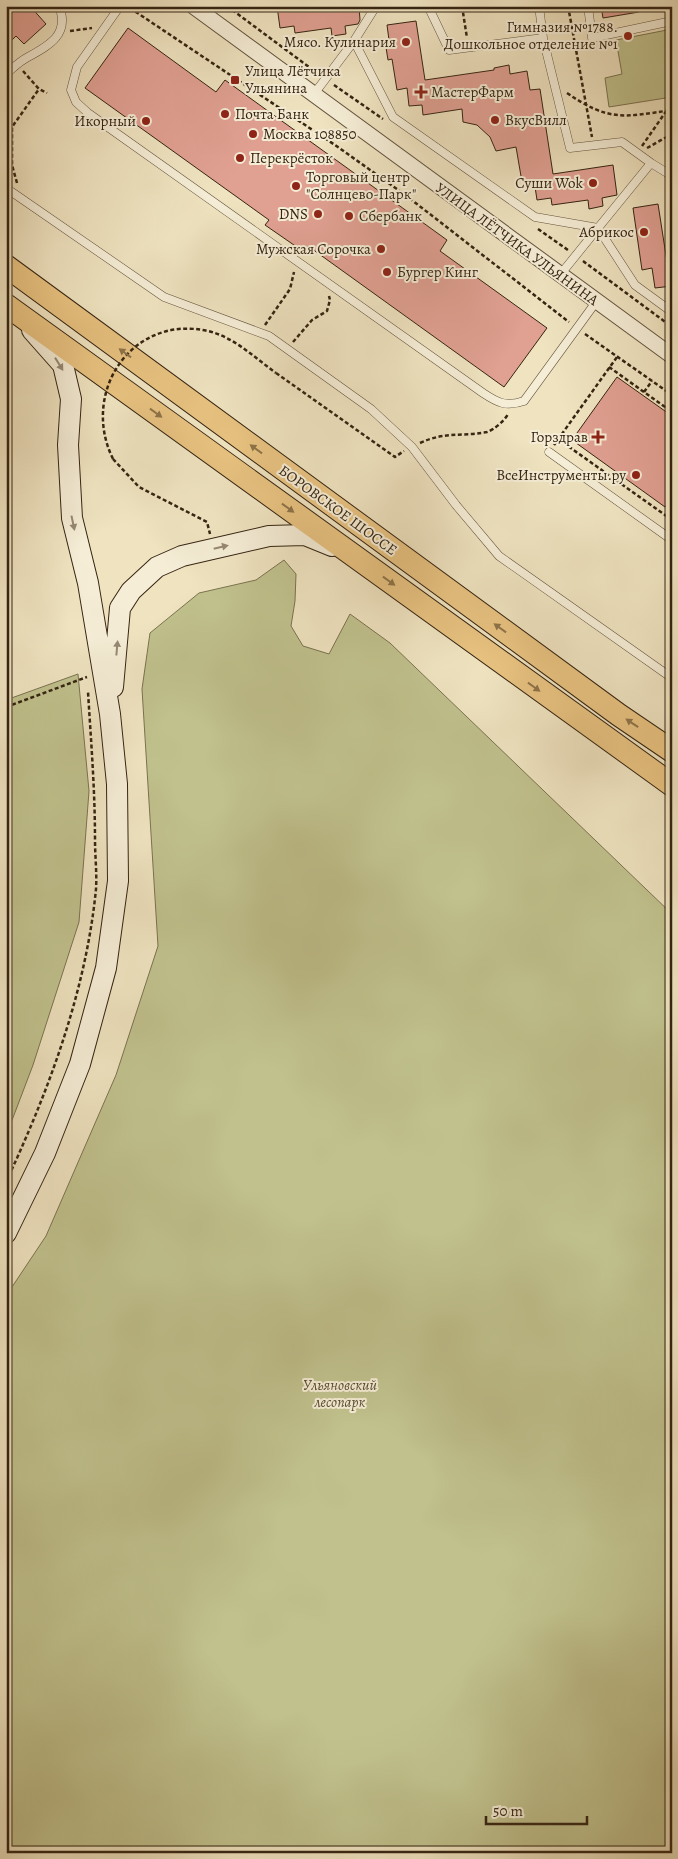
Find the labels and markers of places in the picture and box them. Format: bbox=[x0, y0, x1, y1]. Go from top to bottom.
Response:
place label: Гимназия №1788. Дошкольное отделение №1 bbox=[444, 17, 618, 54]
marker: Гимназия №1788. Дошкольное отделение №1 bbox=[622, 30, 634, 42]
place label: Мясо. Кулинария bbox=[284, 32, 396, 52]
marker: Мясо. Кулинария bbox=[400, 36, 412, 48]
place label: Улица Лётчика Ульянина bbox=[245, 61, 341, 98]
marker: Улица Лётчика Ульянина bbox=[229, 74, 241, 86]
place label: МастерФарм bbox=[431, 82, 514, 102]
marker: МастерФарм bbox=[415, 86, 427, 98]
place label: Почта Банк bbox=[235, 104, 309, 124]
marker: Почта Банк bbox=[219, 108, 231, 120]
place label: ВкусВилл bbox=[505, 110, 567, 130]
place label: Икорный bbox=[74, 111, 136, 131]
marker: ВкусВилл bbox=[489, 114, 501, 126]
marker: Икорный bbox=[140, 115, 152, 127]
place label: Москва 108850 bbox=[263, 124, 356, 144]
marker: Москва 108850 bbox=[247, 128, 259, 140]
place label: Перекрёсток bbox=[250, 148, 333, 168]
marker: Перекрёсток bbox=[234, 152, 246, 164]
place label: Торговый центр "Солнцево-Парк" bbox=[306, 167, 417, 204]
place label: Суши Wok bbox=[515, 173, 584, 193]
marker: Суши Wok bbox=[587, 177, 599, 189]
marker: Торговый центр "Солнцево-Парк" bbox=[290, 180, 302, 192]
place label: DNS bbox=[279, 204, 308, 224]
place label: Сбербанк bbox=[359, 206, 422, 226]
marker: DNS bbox=[312, 208, 324, 220]
marker: Сбербанк bbox=[343, 210, 355, 222]
place label: Абрикос bbox=[578, 222, 634, 242]
marker: Абрикос bbox=[638, 226, 650, 238]
place label: Мужская Сорочка bbox=[256, 239, 371, 259]
marker: Мужская Сорочка bbox=[375, 243, 387, 255]
place label: Бургер Кинг bbox=[397, 262, 479, 282]
marker: Бургер Кинг bbox=[381, 266, 393, 278]
place label: Горздрав bbox=[530, 427, 588, 447]
marker: Горздрав bbox=[592, 431, 604, 443]
place label: ВсеИнструменты.ру bbox=[496, 465, 626, 485]
marker: ВсеИнструменты.ру bbox=[630, 469, 642, 481]

